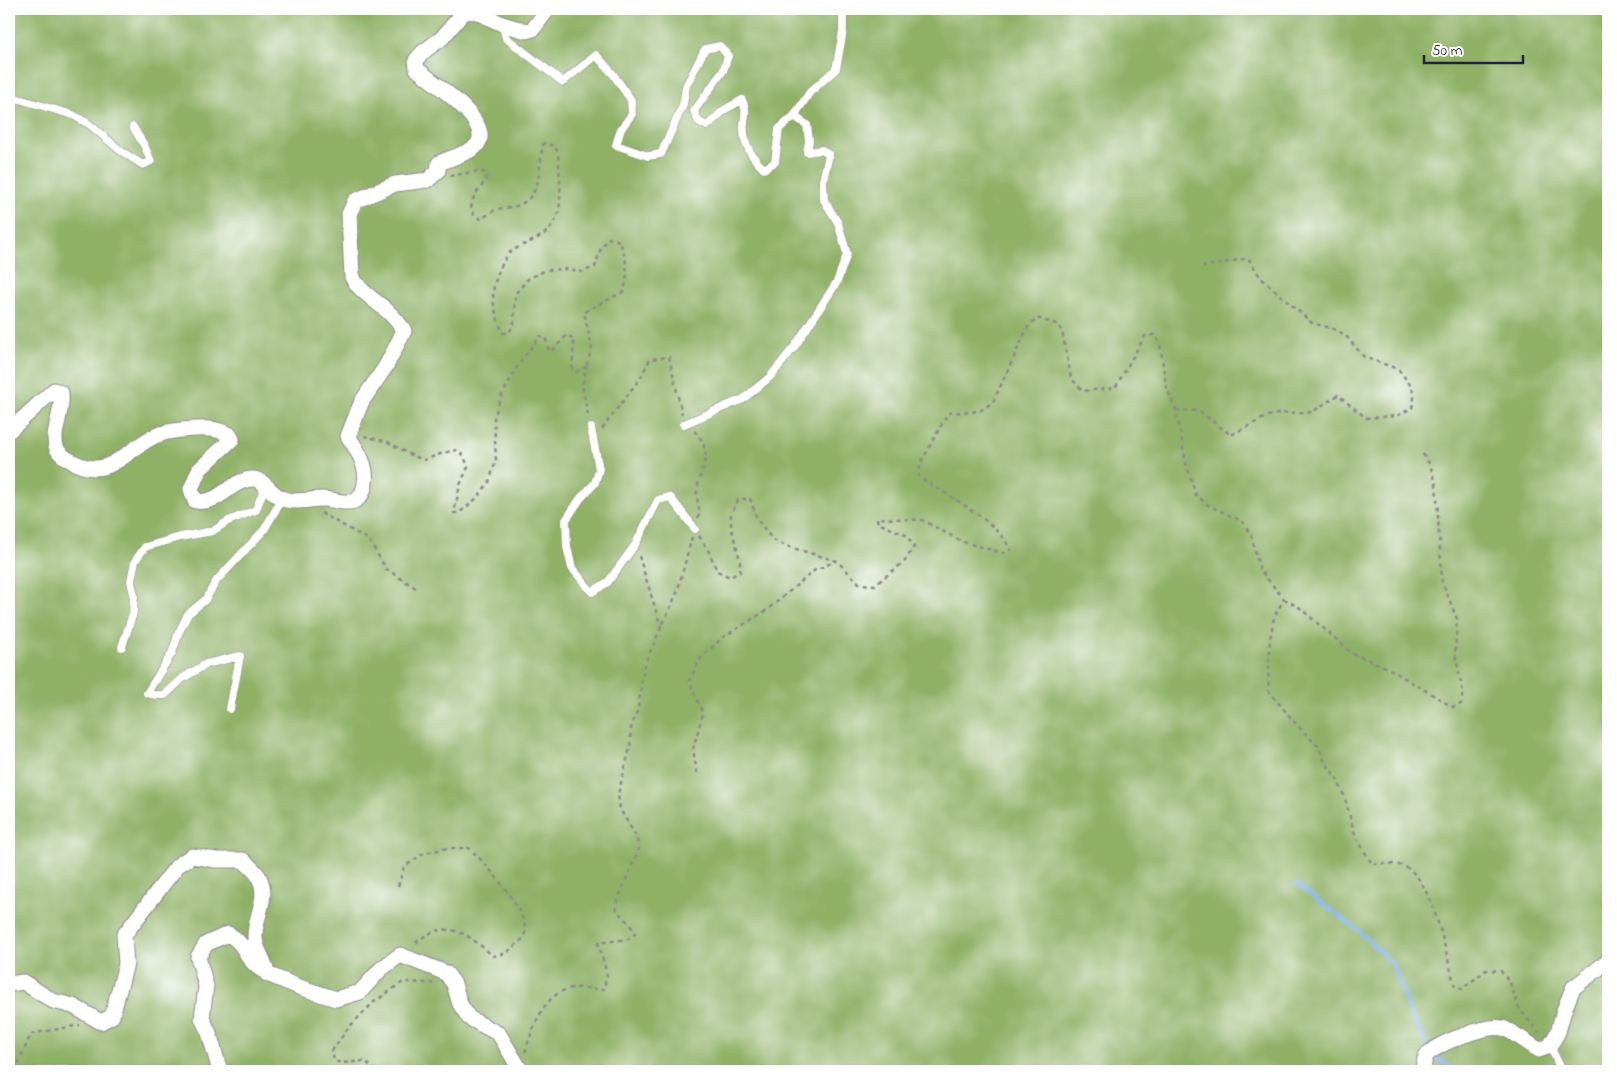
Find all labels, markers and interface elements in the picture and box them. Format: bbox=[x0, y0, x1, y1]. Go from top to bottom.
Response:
scale bar bbox=[1424, 32, 1523, 64]
text: 50 m bbox=[1432, 40, 1463, 62]

